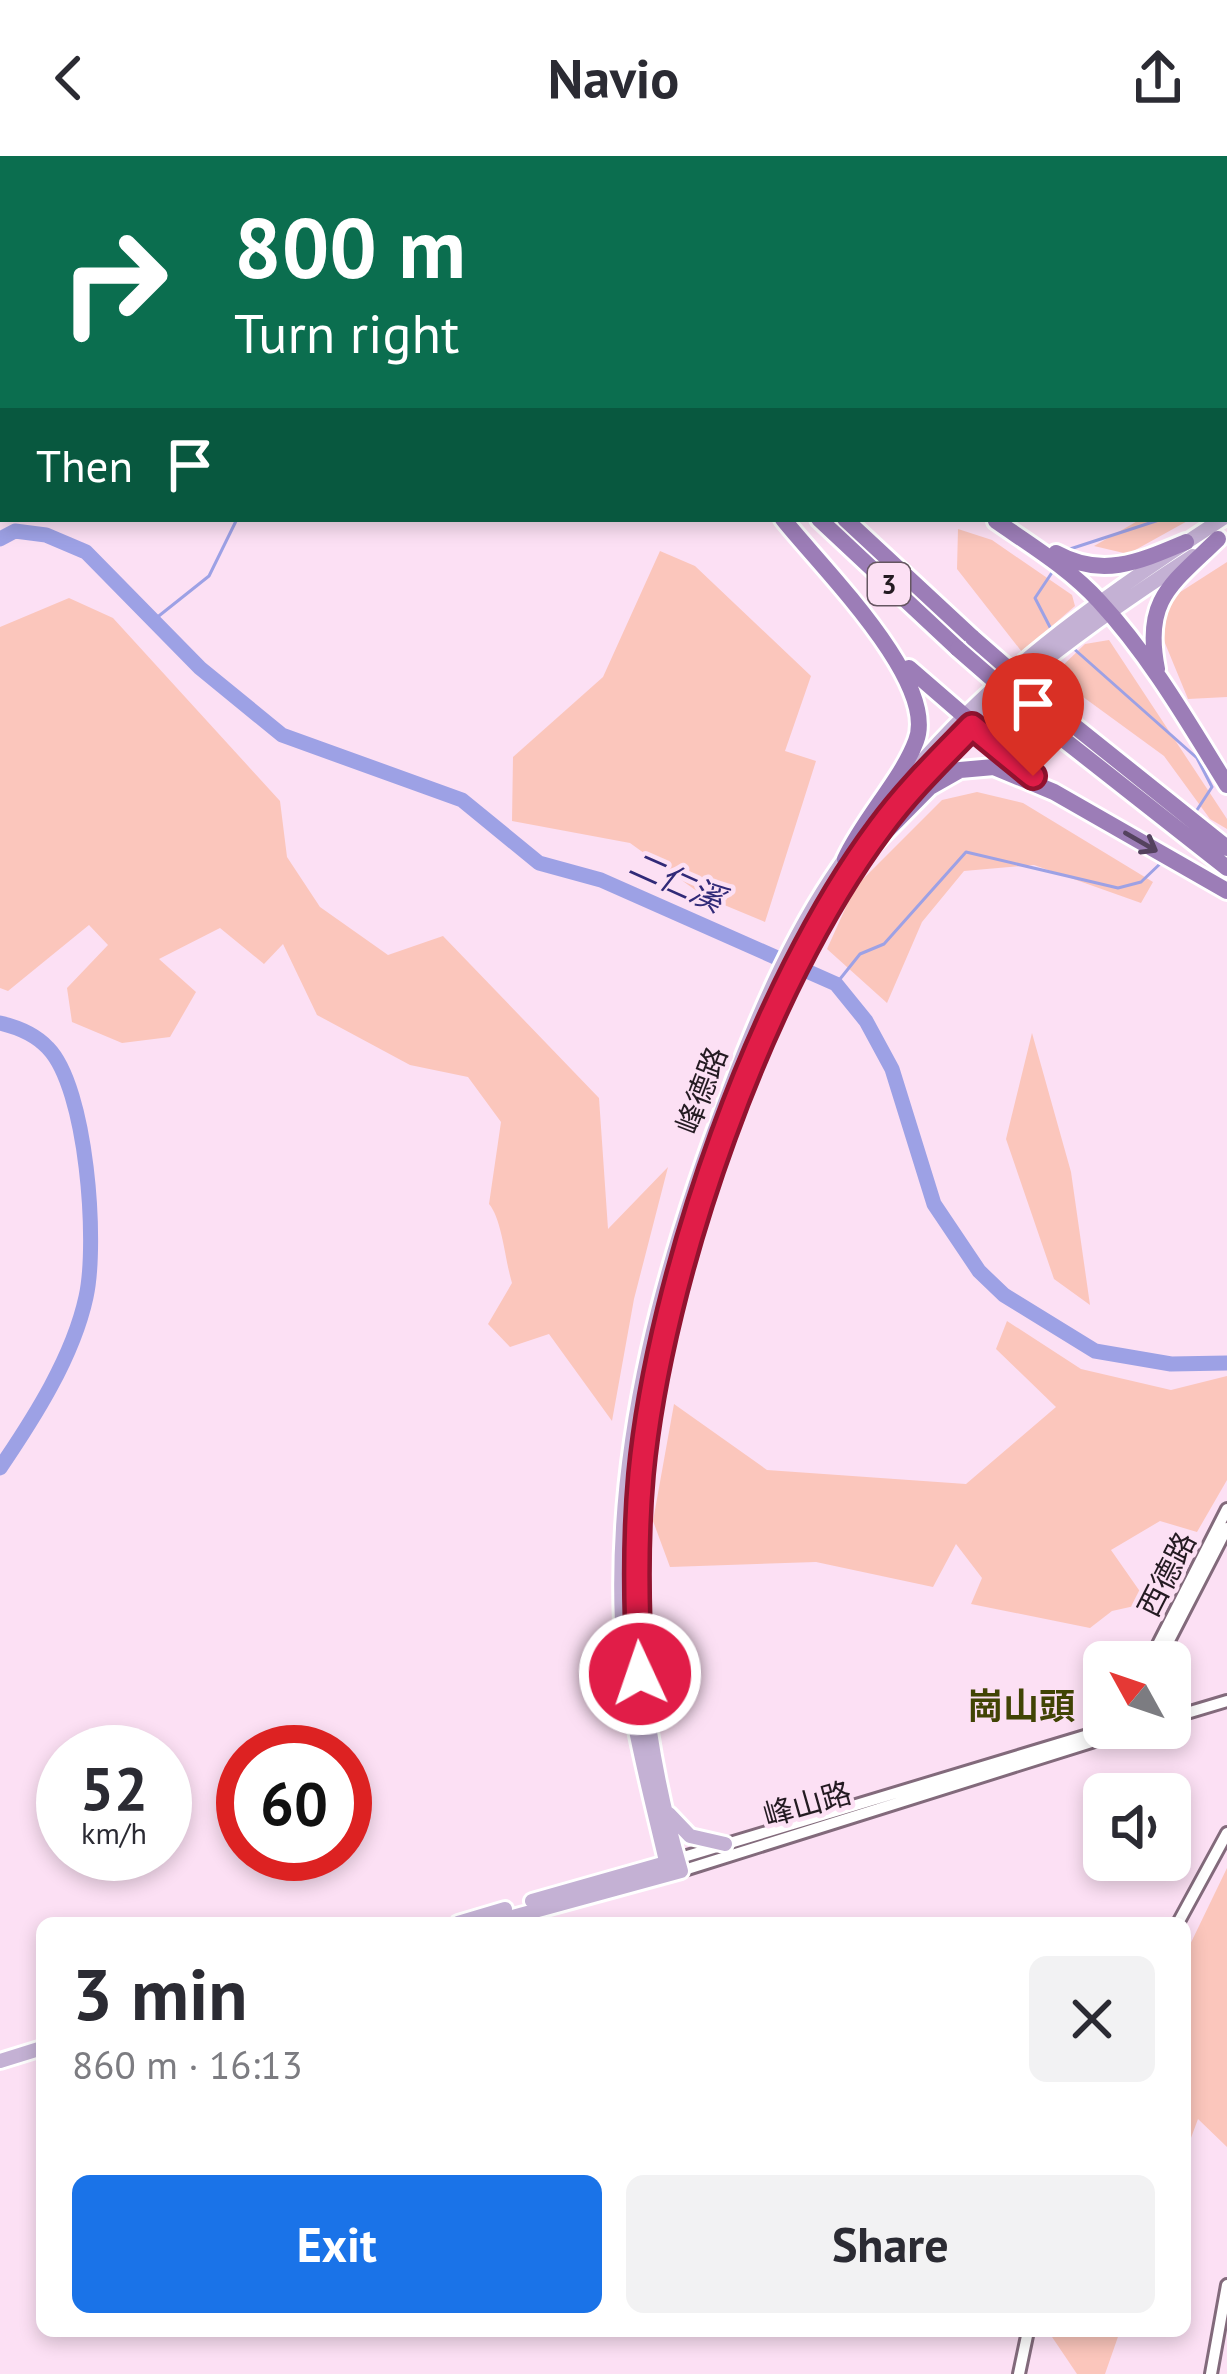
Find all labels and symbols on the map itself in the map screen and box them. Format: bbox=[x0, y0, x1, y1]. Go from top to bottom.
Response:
road number: 3 bbox=[868, 563, 910, 605]
pin bbox=[982, 653, 1084, 776]
one-way arrow bbox=[1122, 830, 1157, 854]
water label: 二仁溪 bbox=[623, 841, 735, 922]
street label: 峰德路 bbox=[667, 1041, 735, 1139]
street label: 西德路 bbox=[1128, 1525, 1204, 1623]
position arrow bbox=[577, 1611, 703, 1737]
north arrow bbox=[1083, 1641, 1191, 1749]
district label: 崗山頭 bbox=[967, 1682, 1075, 1729]
speed limit sign: 60 bbox=[216, 1725, 372, 1881]
street label: 峰山路 bbox=[758, 1772, 856, 1834]

